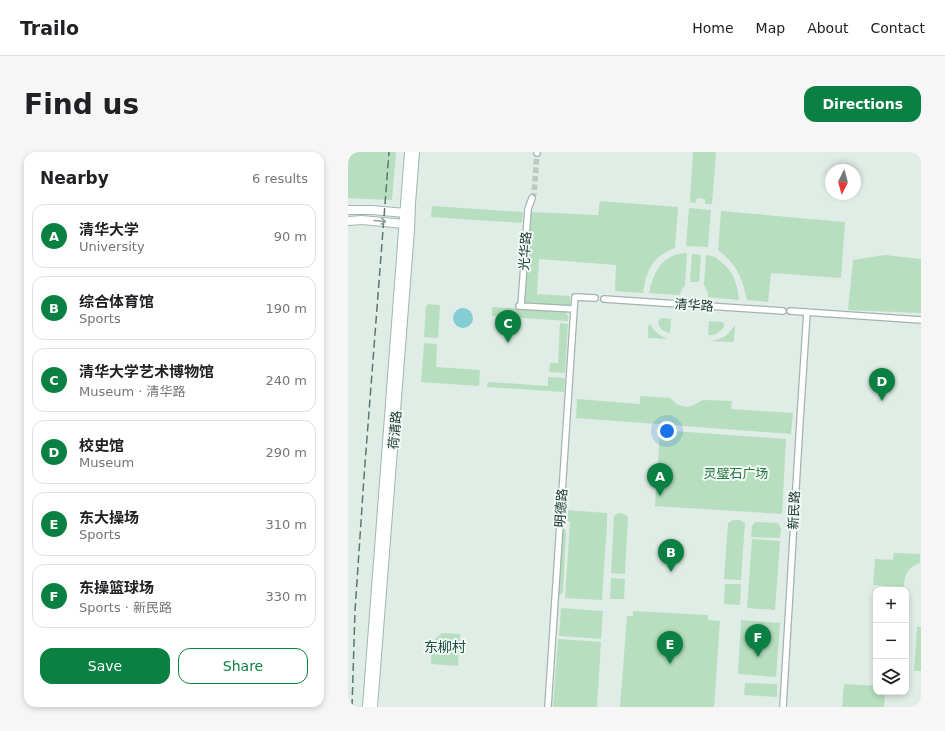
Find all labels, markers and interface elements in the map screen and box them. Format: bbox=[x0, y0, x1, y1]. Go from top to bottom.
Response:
text: Trailo bbox=[20, 17, 79, 39]
text: Home bbox=[692, 20, 734, 36]
text: Map bbox=[756, 20, 785, 36]
text: About bbox=[807, 20, 849, 36]
text: Contact bbox=[871, 20, 925, 36]
button: Directions bbox=[804, 86, 921, 122]
text: Find us bbox=[24, 88, 139, 121]
north arrow bbox=[825, 164, 861, 200]
text: Nearby bbox=[40, 168, 109, 188]
text: 6 results bbox=[252, 171, 308, 186]
one-way arrow bbox=[373, 218, 386, 225]
text: 清华大学 bbox=[79, 221, 139, 239]
text: A bbox=[49, 229, 59, 244]
text: 90 m bbox=[274, 229, 307, 244]
street label: 光华路 bbox=[516, 231, 534, 271]
text: University bbox=[79, 239, 145, 254]
text: 综合体育馆 bbox=[79, 293, 154, 311]
street label: 清华路 bbox=[674, 296, 714, 314]
text: B bbox=[49, 301, 59, 316]
text: 190 m bbox=[265, 301, 307, 316]
pin: C bbox=[495, 310, 521, 343]
text: Sports bbox=[79, 311, 121, 326]
text: 清华大学艺术博物馆 bbox=[79, 363, 214, 381]
pin: D bbox=[869, 368, 895, 401]
text: C bbox=[49, 373, 59, 388]
text: 240 m bbox=[265, 373, 307, 388]
text: Museum · 清华路 bbox=[79, 384, 186, 399]
street label: 荷清路 bbox=[386, 410, 404, 450]
your location bbox=[657, 421, 677, 441]
text: 校史馆 bbox=[79, 437, 124, 455]
text: D bbox=[49, 445, 59, 460]
text: 290 m bbox=[265, 445, 307, 460]
text: Museum bbox=[79, 455, 134, 470]
pin: A bbox=[647, 463, 673, 496]
park label: 灵璧石广场 bbox=[703, 466, 769, 481]
street label: 明德路 bbox=[552, 488, 570, 528]
street label: 新民路 bbox=[785, 490, 803, 530]
text: 东大操场 bbox=[79, 509, 139, 527]
text: E bbox=[50, 517, 58, 532]
text: 310 m bbox=[265, 517, 307, 532]
text: Sports bbox=[79, 527, 121, 542]
pin: B bbox=[658, 539, 684, 572]
text: 东操篮球场 bbox=[79, 579, 154, 597]
map controls bbox=[873, 587, 909, 695]
button: + bbox=[873, 587, 909, 623]
text: F bbox=[50, 589, 58, 604]
text: 330 m bbox=[265, 589, 307, 604]
text: Sports · 新民路 bbox=[79, 600, 172, 615]
button: − bbox=[873, 623, 909, 659]
pin: F bbox=[745, 624, 771, 657]
pin: E bbox=[657, 631, 683, 664]
district label: 东柳村 bbox=[424, 639, 466, 655]
button: Save bbox=[40, 648, 170, 684]
button: Share bbox=[178, 648, 308, 684]
button: layers bbox=[873, 659, 909, 695]

